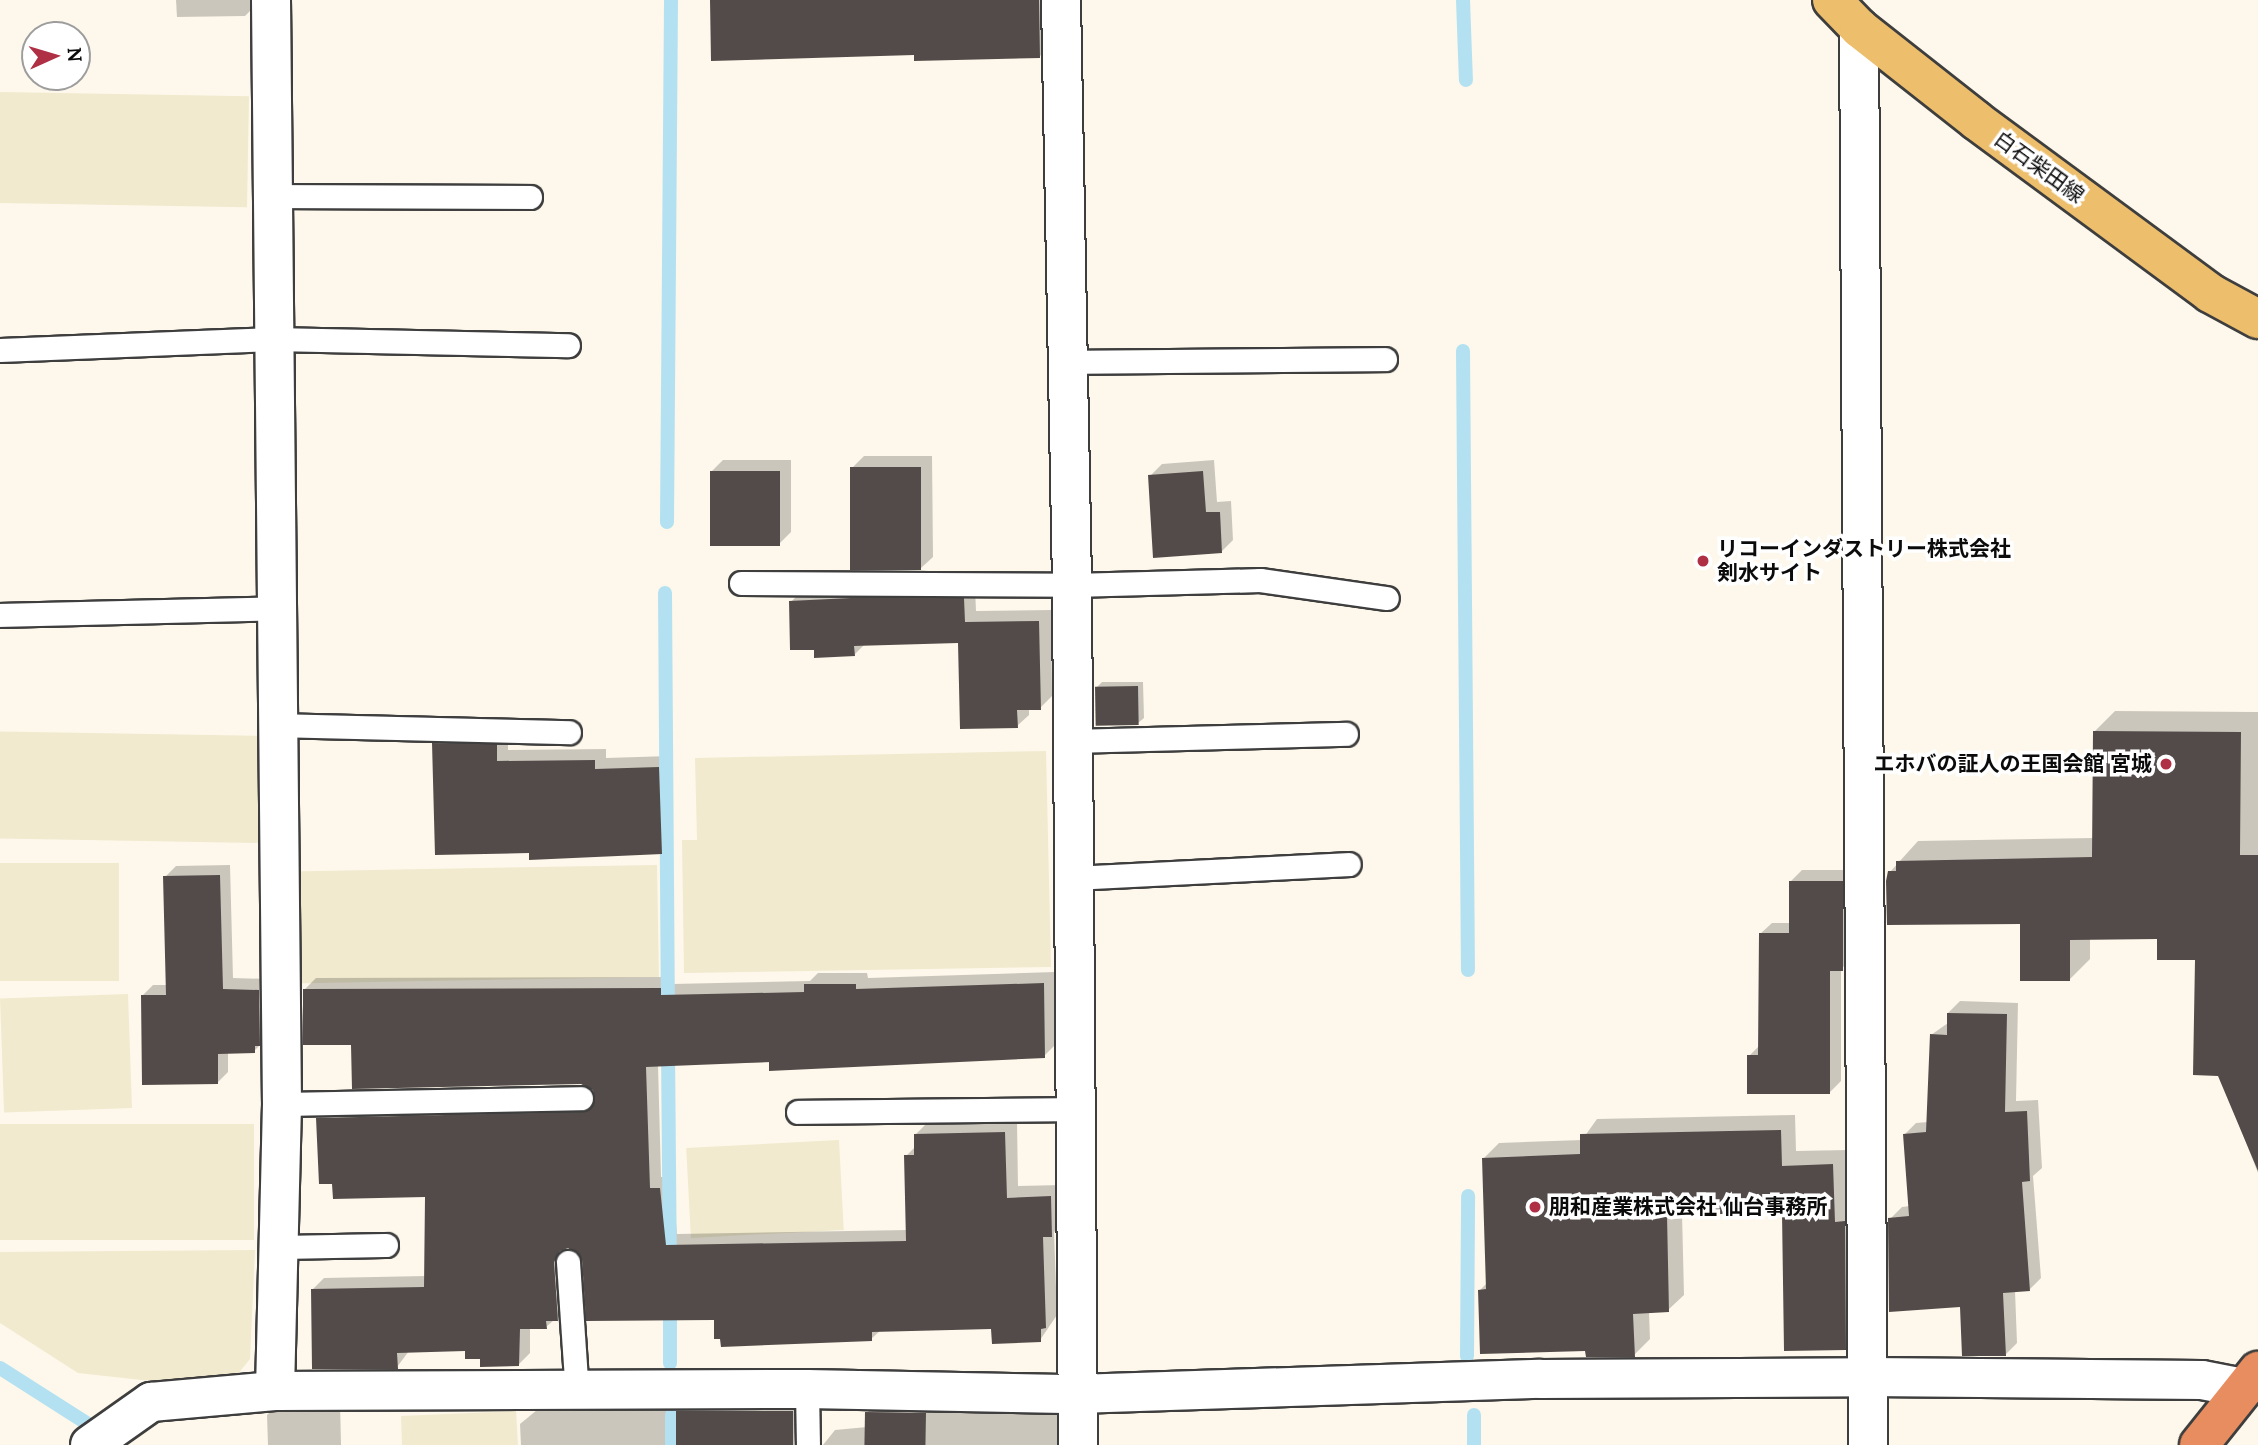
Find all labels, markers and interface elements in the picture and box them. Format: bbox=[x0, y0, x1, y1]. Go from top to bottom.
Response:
north arrow bbox=[21, 21, 91, 91]
text: N bbox=[62, 47, 87, 63]
street label: 白石柴田線 bbox=[1989, 126, 2089, 208]
place label: リコーインダストリー株式会社 剣水サイト bbox=[1717, 536, 2011, 586]
marker: リコーインダストリー株式会社 剣水サイト bbox=[1695, 553, 1711, 569]
place label: エホバの証人の王国会館 宮城 bbox=[1873, 751, 2152, 777]
marker: エホバの証人の王国会館 宮城 bbox=[2158, 756, 2174, 772]
place label: 朋和産業株式会社 仙台事務所 bbox=[1549, 1194, 1828, 1220]
marker: 朋和産業株式会社 仙台事務所 bbox=[1527, 1199, 1543, 1215]

